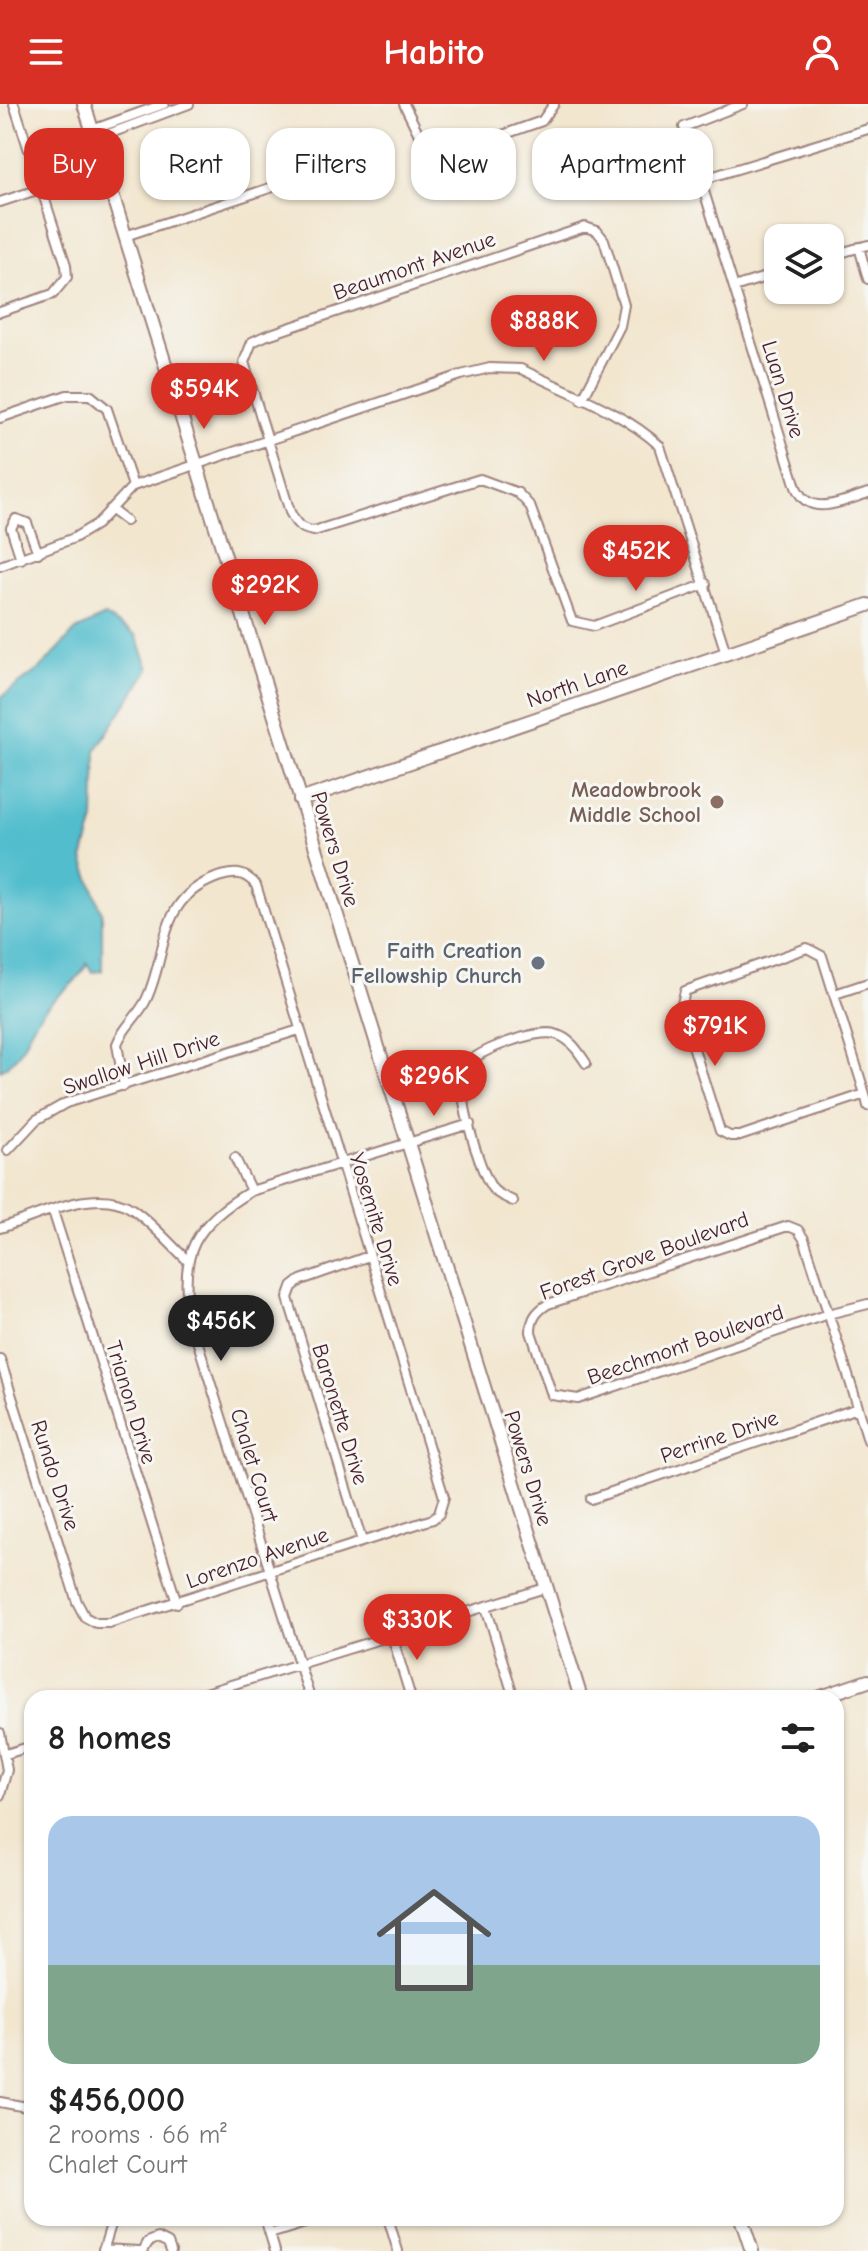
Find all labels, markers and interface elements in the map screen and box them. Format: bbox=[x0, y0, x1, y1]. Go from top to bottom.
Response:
icon: menu bbox=[24, 30, 68, 74]
icon: person bbox=[800, 30, 844, 74]
text: Habito bbox=[383, 32, 485, 73]
chip: Buy bbox=[24, 128, 124, 200]
chip: Rent bbox=[140, 128, 250, 200]
chip: Filters bbox=[266, 128, 395, 200]
chip: New bbox=[411, 128, 516, 200]
chip: Apartment bbox=[532, 128, 713, 200]
map controls bbox=[764, 224, 844, 304]
button: layers bbox=[764, 224, 844, 304]
street label: Beaumont Avenue bbox=[330, 226, 499, 306]
pin: $888K bbox=[488, 295, 600, 363]
text: $888K bbox=[509, 306, 579, 336]
street label: Luan Drive bbox=[756, 338, 810, 441]
pin: $594K bbox=[148, 363, 260, 431]
text: $594K bbox=[169, 374, 239, 404]
pin: $452K bbox=[580, 525, 692, 593]
text: $452K bbox=[601, 536, 671, 566]
pin: $292K bbox=[209, 559, 321, 627]
text: $292K bbox=[230, 570, 300, 600]
street label: North Lane bbox=[523, 654, 631, 713]
place label: Meadowbrook Middle School bbox=[569, 777, 701, 828]
street label: Powers Drive bbox=[305, 788, 365, 910]
marker: Meadowbrook Middle School bbox=[708, 793, 726, 811]
place label: Faith Creation Fellowship Church bbox=[351, 938, 522, 989]
marker: Faith Creation Fellowship Church bbox=[529, 954, 547, 972]
pin: $791K bbox=[659, 1000, 771, 1068]
text: $791K bbox=[682, 1011, 748, 1041]
street label: Swallow Hill Drive bbox=[60, 1025, 223, 1101]
pin: $296K bbox=[378, 1050, 490, 1118]
text: $296K bbox=[399, 1061, 469, 1091]
street label: Yosemite Drive bbox=[343, 1150, 409, 1289]
street label: Forest Grove Boulevard bbox=[537, 1206, 752, 1306]
pin: $456K bbox=[165, 1295, 277, 1363]
street label: Beechmont Boulevard bbox=[584, 1299, 787, 1391]
text: $456K bbox=[186, 1306, 256, 1336]
street label: Trianon Drive bbox=[100, 1338, 162, 1467]
street label: Baronette Drive bbox=[306, 1341, 374, 1488]
street label: Chalet Court bbox=[224, 1405, 284, 1526]
street label: Perrine Drive bbox=[657, 1405, 782, 1469]
street label: Powers Drive bbox=[498, 1407, 558, 1529]
street label: Rundo Drive bbox=[25, 1417, 85, 1534]
street label: Lorenzo Avenue bbox=[183, 1521, 332, 1594]
pin: $330K bbox=[361, 1594, 473, 1662]
text: $330K bbox=[382, 1605, 452, 1635]
icon: filters bbox=[776, 1716, 820, 1760]
text: 8 homes bbox=[48, 1718, 171, 1758]
icon: home bbox=[362, 1868, 506, 2012]
text: $456,000 bbox=[48, 2080, 185, 2120]
text: 2 rooms · 66 m² bbox=[48, 2120, 227, 2150]
text: Chalet Court bbox=[48, 2150, 187, 2180]

